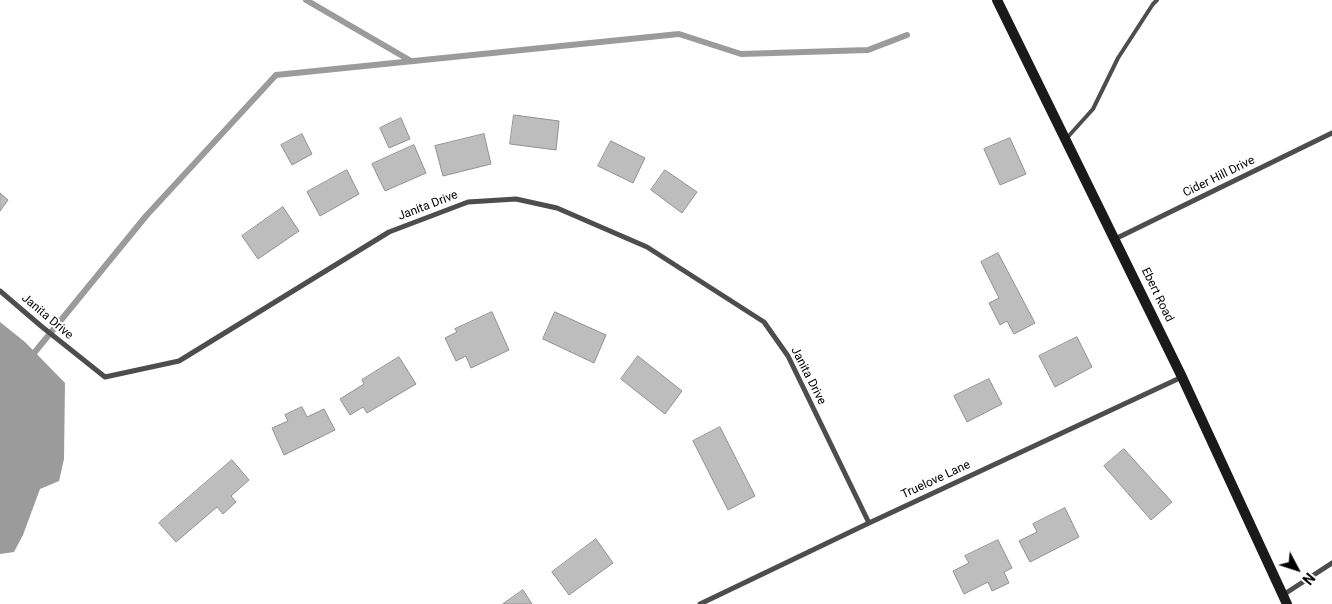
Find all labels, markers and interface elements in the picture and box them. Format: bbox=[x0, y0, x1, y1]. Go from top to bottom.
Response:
street label: Cider Hill Drive bbox=[1181, 153, 1257, 201]
street label: Janita Drive bbox=[396, 188, 460, 224]
street label: Ebert Road bbox=[1138, 265, 1176, 325]
street label: Janita Drive bbox=[18, 291, 76, 343]
street label: Janita Drive bbox=[787, 345, 829, 407]
street label: Truelove Lane bbox=[899, 458, 973, 502]
north arrow bbox=[1272, 544, 1322, 594]
text: N bbox=[1299, 570, 1318, 588]

